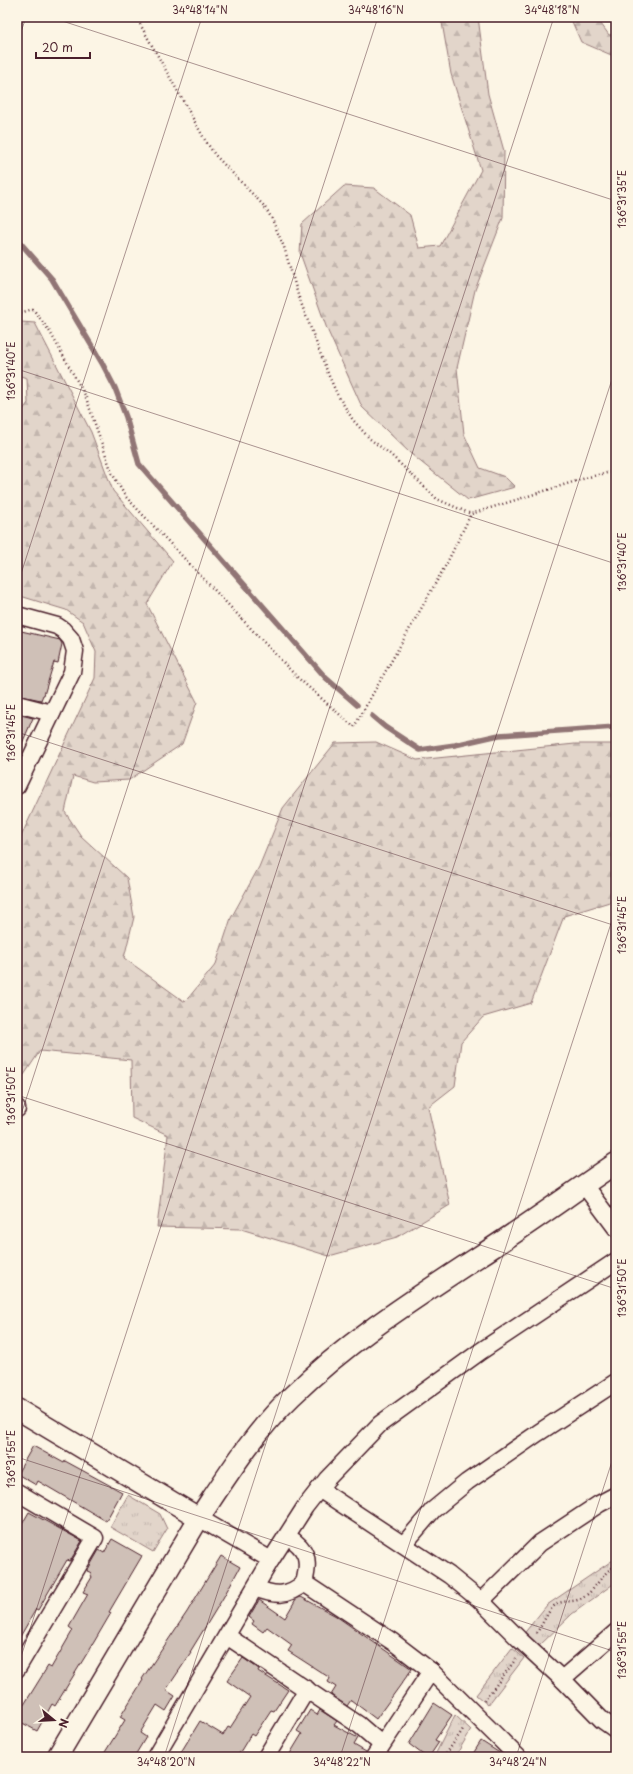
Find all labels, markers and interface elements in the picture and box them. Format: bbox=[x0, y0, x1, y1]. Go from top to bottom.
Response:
text: 34°48'14"N bbox=[172, 2, 228, 17]
text: 34°48'16"N bbox=[348, 2, 404, 17]
text: 34°48'18"N bbox=[524, 2, 580, 17]
scale bar bbox=[36, 34, 90, 60]
text: 20 m bbox=[42, 38, 73, 56]
text: 136°31'35"E bbox=[614, 170, 629, 228]
text: 136°31'40"E bbox=[3, 341, 18, 401]
text: 136°31'40"E bbox=[614, 532, 629, 592]
text: 136°31'45"E bbox=[3, 704, 18, 762]
text: 136°31'45"E bbox=[614, 896, 629, 954]
text: 136°31'50"E bbox=[3, 1067, 18, 1125]
text: 136°31'50"E bbox=[614, 1259, 629, 1317]
text: 136°31'55"E bbox=[3, 1430, 18, 1488]
text: 136°31'55"E bbox=[614, 1621, 629, 1679]
north arrow bbox=[34, 1700, 74, 1740]
text: N bbox=[54, 1716, 73, 1730]
text: 34°48'20"N bbox=[137, 1754, 195, 1769]
text: 34°48'22"N bbox=[313, 1754, 371, 1769]
text: 34°48'24"N bbox=[489, 1754, 547, 1769]

